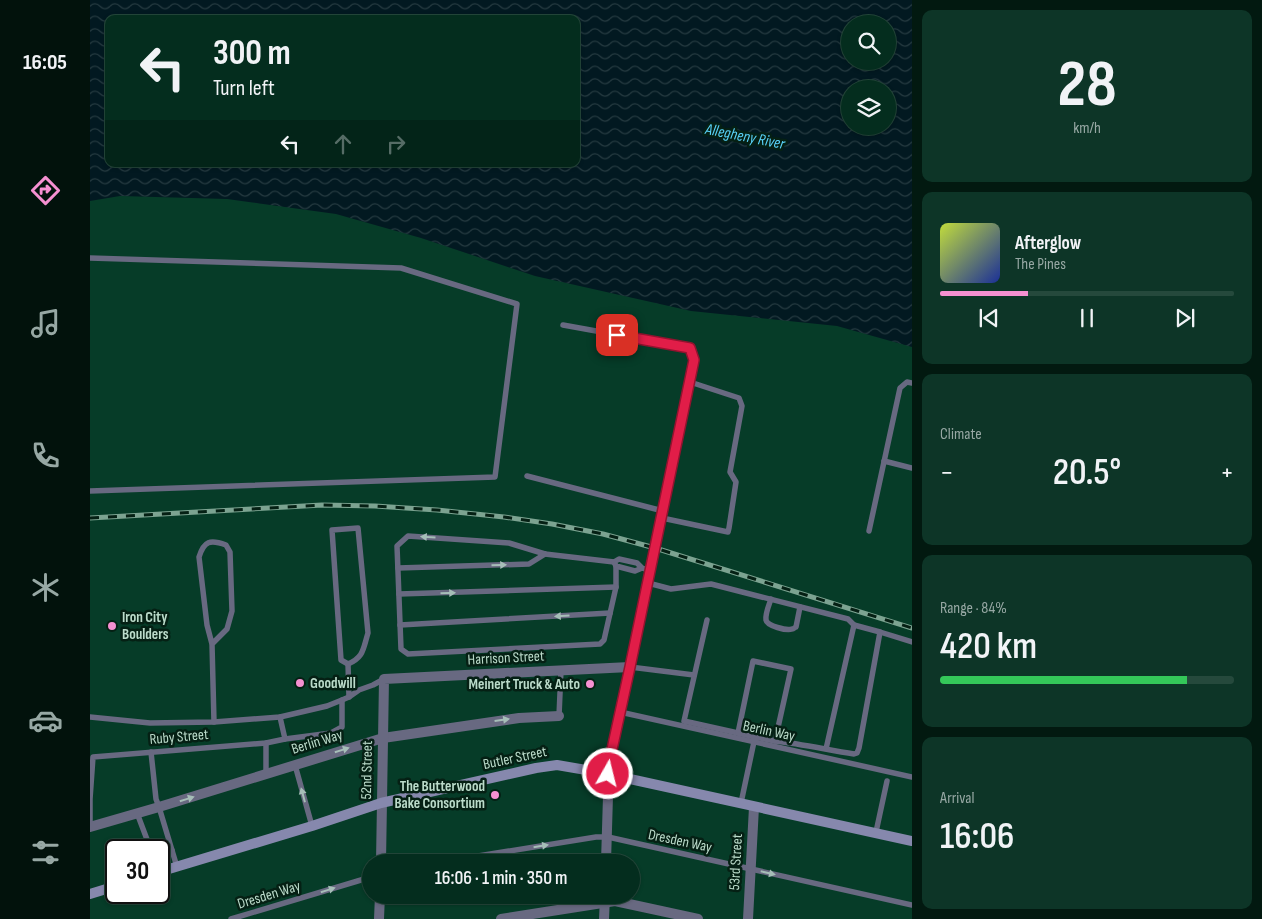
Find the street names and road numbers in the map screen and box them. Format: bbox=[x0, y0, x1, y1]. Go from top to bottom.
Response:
street label: Harrison Street bbox=[467, 646, 545, 669]
street label: Berlin Way bbox=[741, 716, 797, 746]
street label: Ruby Street bbox=[149, 725, 210, 749]
street label: Berlin Way bbox=[289, 725, 345, 759]
street label: 52nd Street bbox=[357, 740, 377, 800]
street label: Butler Street bbox=[481, 742, 549, 774]
street label: Dresden Way bbox=[646, 825, 714, 857]
street label: 53rd Street bbox=[725, 833, 747, 891]
street label: Dresden Way bbox=[235, 876, 303, 914]

